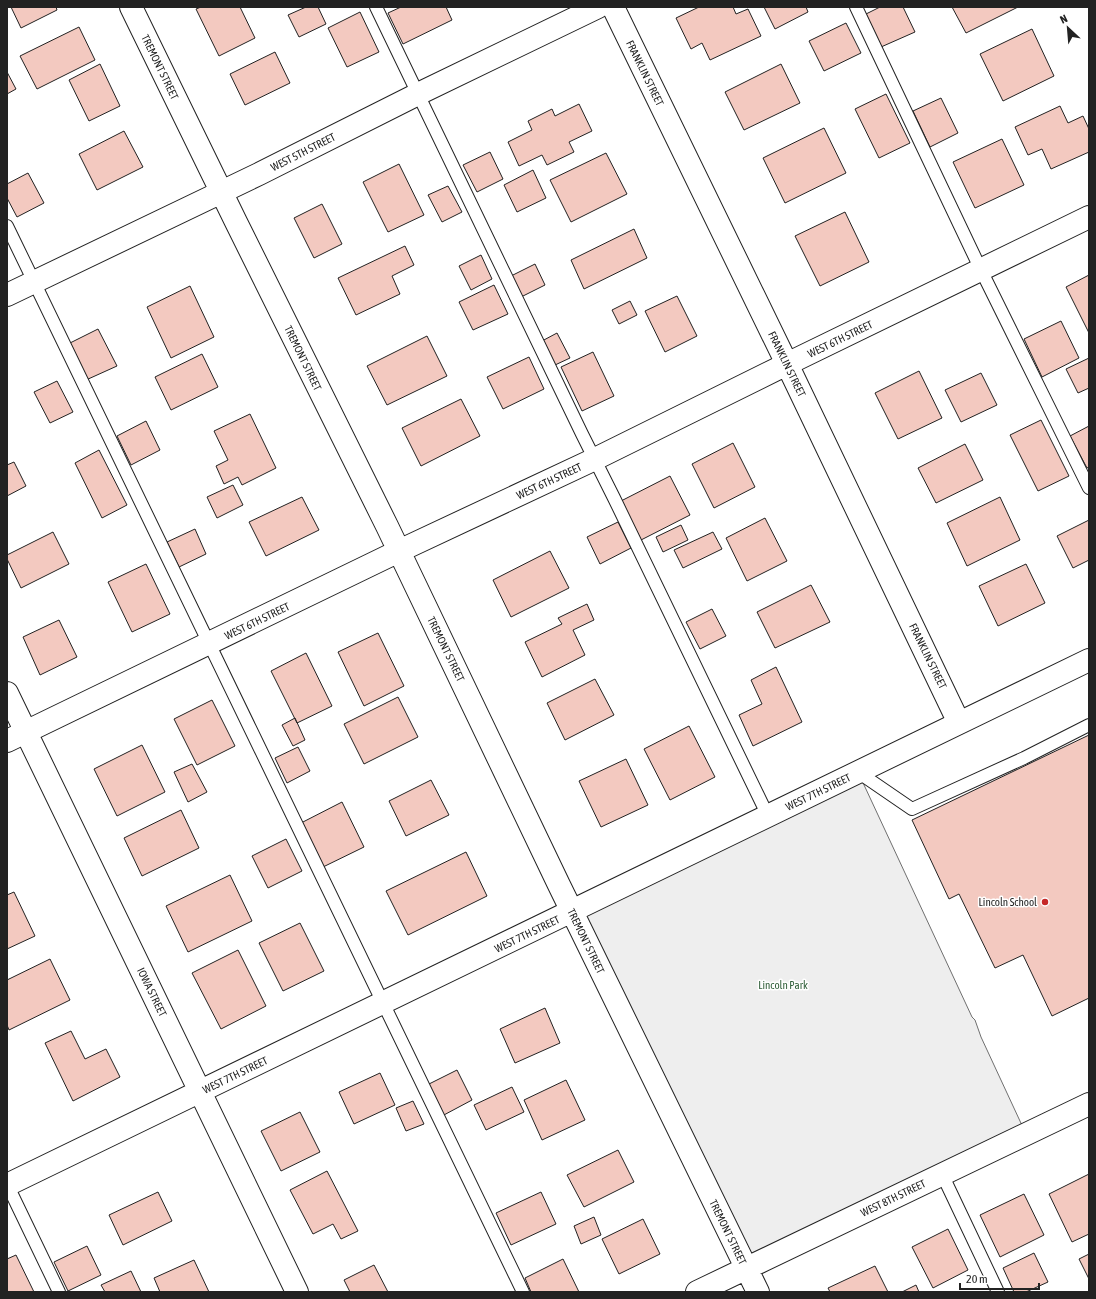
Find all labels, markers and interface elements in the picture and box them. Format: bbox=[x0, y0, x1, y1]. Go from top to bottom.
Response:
north arrow bbox=[1048, 8, 1088, 48]
text: N bbox=[1058, 12, 1069, 26]
street label: TREMONT STREET bbox=[139, 33, 181, 102]
street label: FRANKLIN STREET bbox=[624, 38, 666, 108]
street label: WEST 5TH STREET bbox=[269, 131, 337, 173]
street label: WEST 6TH STREET bbox=[806, 318, 875, 360]
street label: TREMONT STREET bbox=[282, 324, 324, 393]
street label: FRANKLIN STREET bbox=[766, 329, 808, 399]
street label: WEST 6TH STREET bbox=[514, 461, 584, 501]
street label: WEST 6TH STREET bbox=[223, 600, 292, 642]
street label: TREMONT STREET bbox=[425, 615, 467, 684]
street label: FRANKLIN STREET bbox=[907, 621, 949, 691]
street label: WEST 7TH STREET bbox=[784, 771, 853, 813]
place label: Lincoln School bbox=[979, 896, 1037, 908]
marker: Lincoln School bbox=[1040, 897, 1050, 907]
street label: TREMONT STREET bbox=[565, 907, 607, 976]
street label: WEST 7TH STREET bbox=[493, 913, 562, 955]
street label: IOWA STREET bbox=[135, 966, 169, 1019]
park label: Lincoln Park bbox=[758, 979, 808, 991]
street label: WEST 7TH STREET bbox=[201, 1054, 270, 1096]
street label: WEST 8TH STREET bbox=[859, 1177, 928, 1219]
street label: TREMONT STREET bbox=[707, 1198, 749, 1267]
scale bar bbox=[960, 1265, 1039, 1291]
text: 20 m bbox=[966, 1272, 988, 1286]

